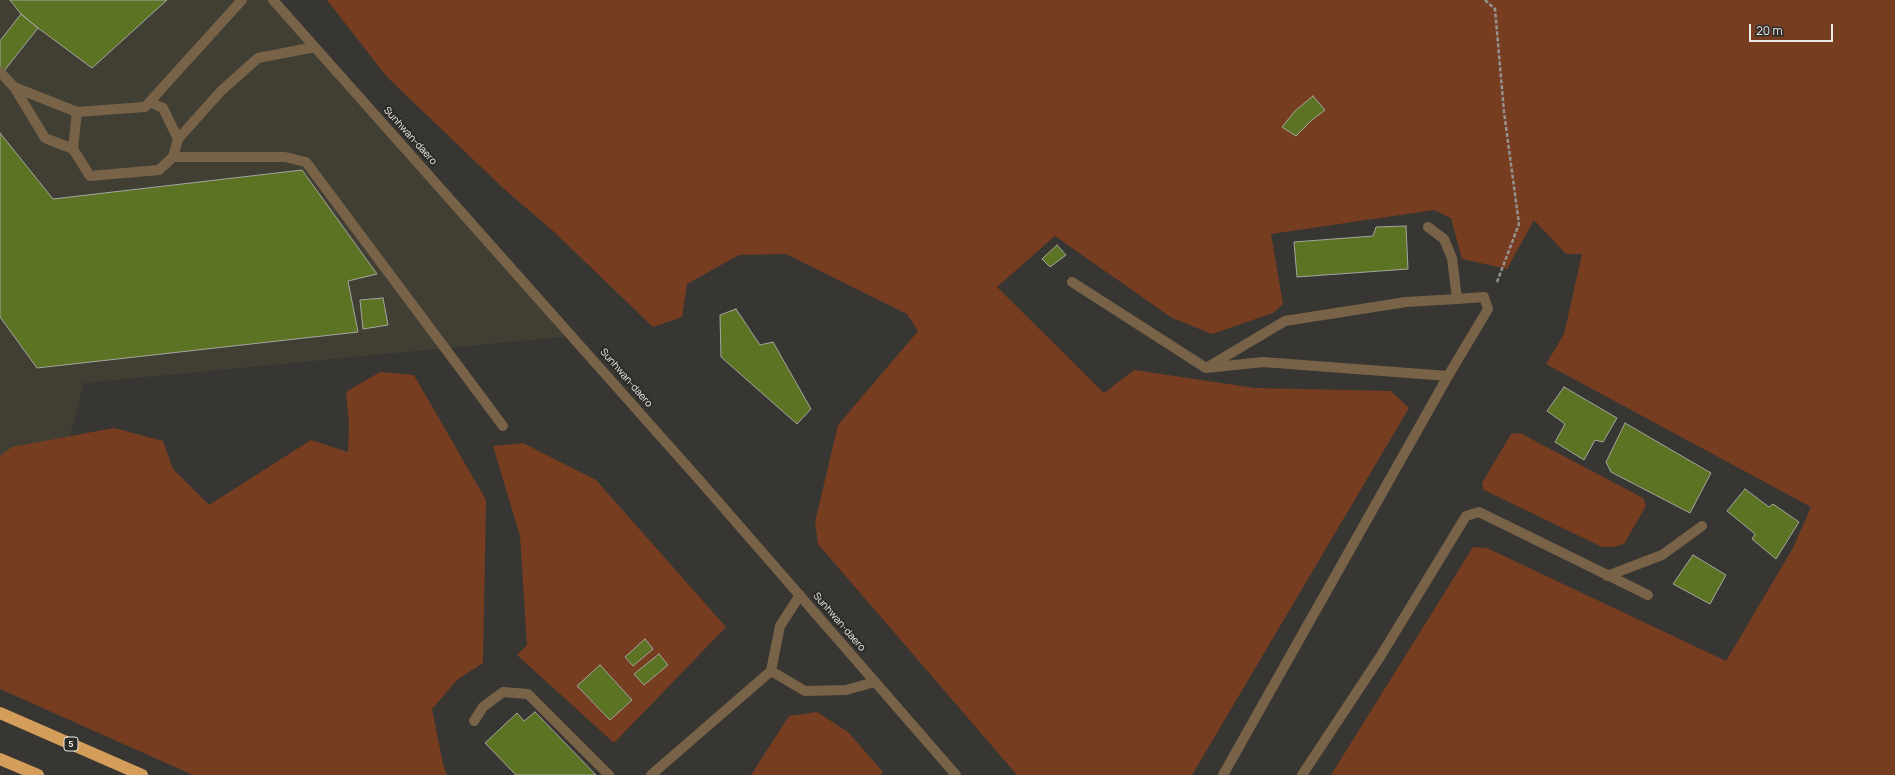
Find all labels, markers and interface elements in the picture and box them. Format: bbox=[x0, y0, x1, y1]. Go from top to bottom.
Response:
scale bar bbox=[1751, 16, 1835, 42]
text: 20 m bbox=[1756, 22, 1783, 39]
street label: Sunhwan-daero bbox=[381, 105, 439, 167]
street label: Sunhwan-daero bbox=[597, 346, 655, 410]
street label: Sunhwan-daero bbox=[810, 590, 868, 654]
road number: 5 bbox=[64, 737, 78, 751]

